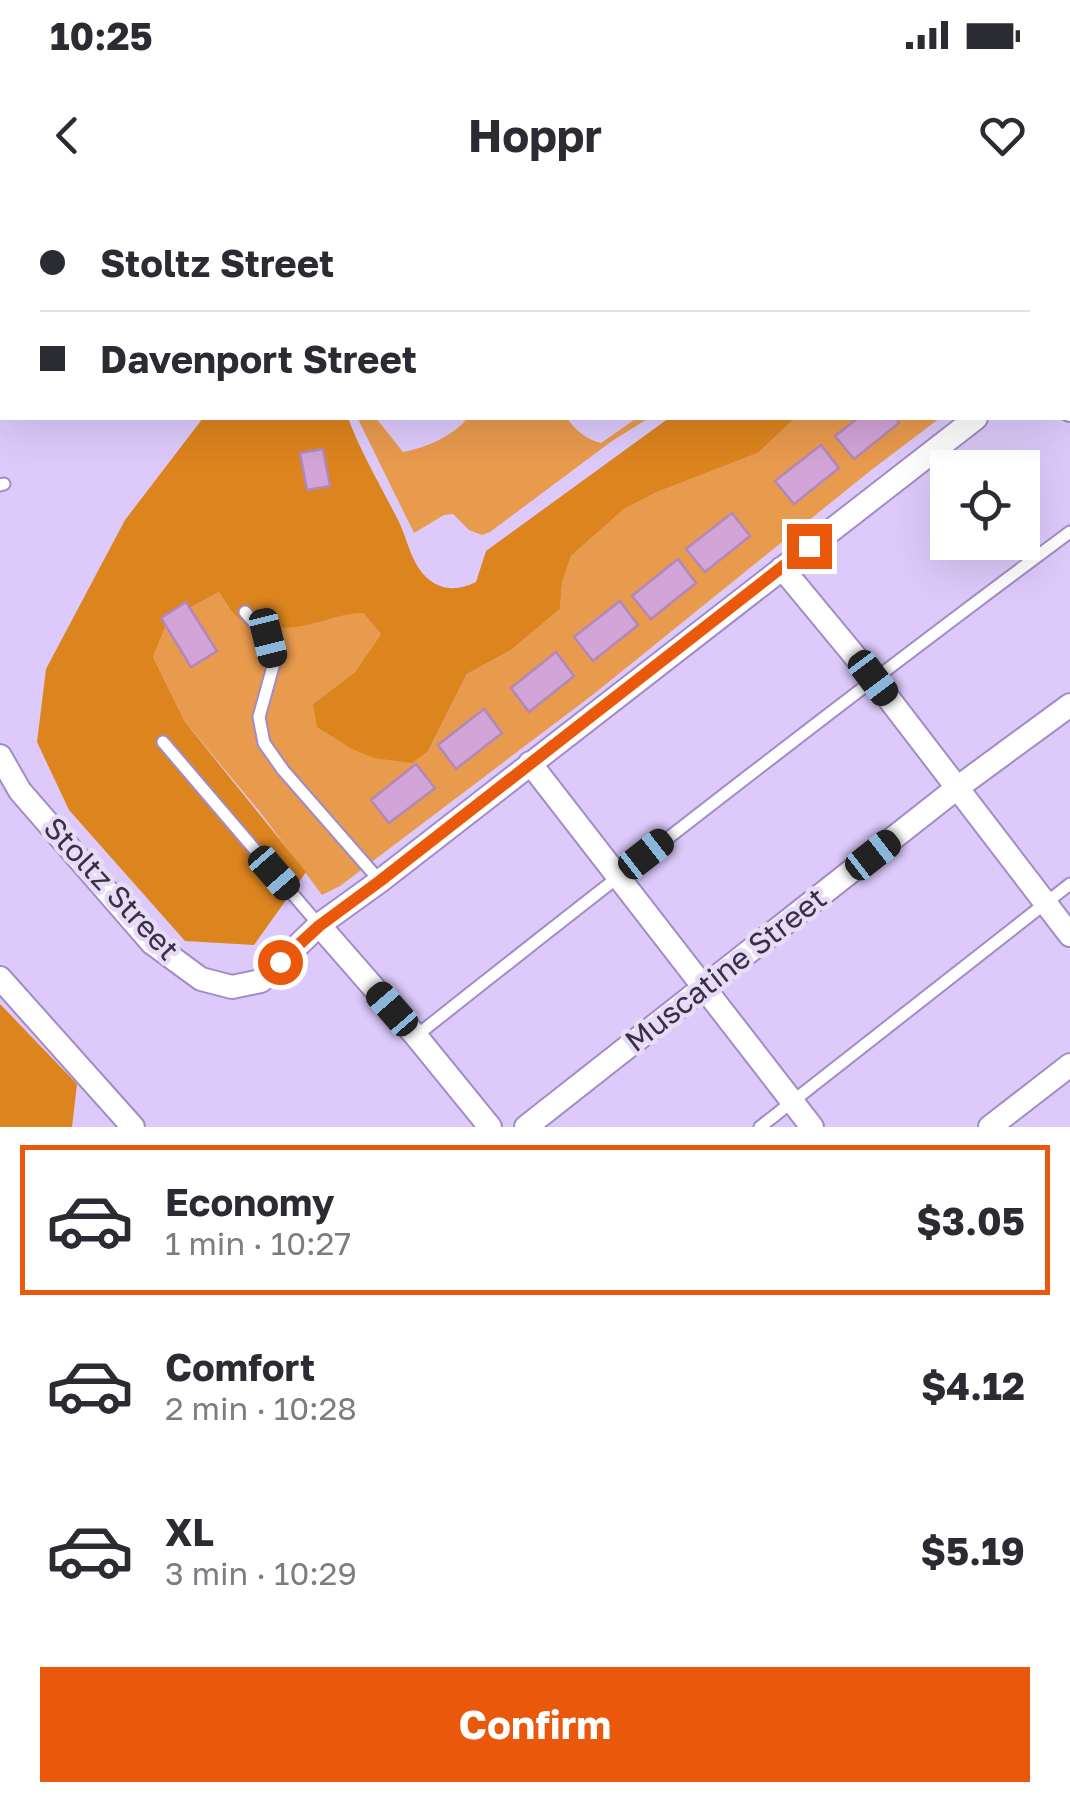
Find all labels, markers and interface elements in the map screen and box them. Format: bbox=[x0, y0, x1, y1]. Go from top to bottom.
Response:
text: 10:25 bbox=[50, 13, 153, 58]
icon: back bbox=[40, 108, 95, 163]
text: Hoppr bbox=[468, 108, 602, 162]
icon: heart bbox=[975, 108, 1030, 163]
text: Stoltz Street bbox=[100, 240, 334, 285]
text: Davenport Street bbox=[100, 336, 417, 381]
map controls bbox=[930, 450, 1040, 560]
button: locate bbox=[930, 450, 1040, 560]
route end bbox=[787, 524, 832, 569]
car bbox=[246, 605, 290, 671]
car bbox=[843, 645, 903, 711]
street label: Stoltz Street bbox=[37, 810, 187, 967]
car bbox=[613, 824, 679, 884]
car bbox=[840, 825, 906, 885]
car bbox=[243, 841, 305, 905]
street label: Muscatine Street bbox=[618, 880, 833, 1059]
route start bbox=[258, 940, 303, 985]
car bbox=[361, 977, 423, 1041]
icon: car bbox=[45, 1175, 135, 1265]
text: Economy bbox=[165, 1179, 334, 1224]
text: $3.05 bbox=[916, 1198, 1025, 1243]
text: 1 min · 10:27 bbox=[165, 1224, 351, 1262]
icon: car bbox=[45, 1340, 135, 1430]
text: Comfort bbox=[165, 1344, 315, 1389]
text: $4.12 bbox=[921, 1363, 1025, 1408]
text: 2 min · 10:28 bbox=[165, 1389, 357, 1427]
icon: car bbox=[45, 1505, 135, 1595]
text: XL bbox=[165, 1509, 214, 1554]
text: $5.19 bbox=[920, 1528, 1025, 1573]
text: 3 min · 10:29 bbox=[165, 1554, 357, 1592]
button: Confirm bbox=[40, 1667, 1030, 1782]

